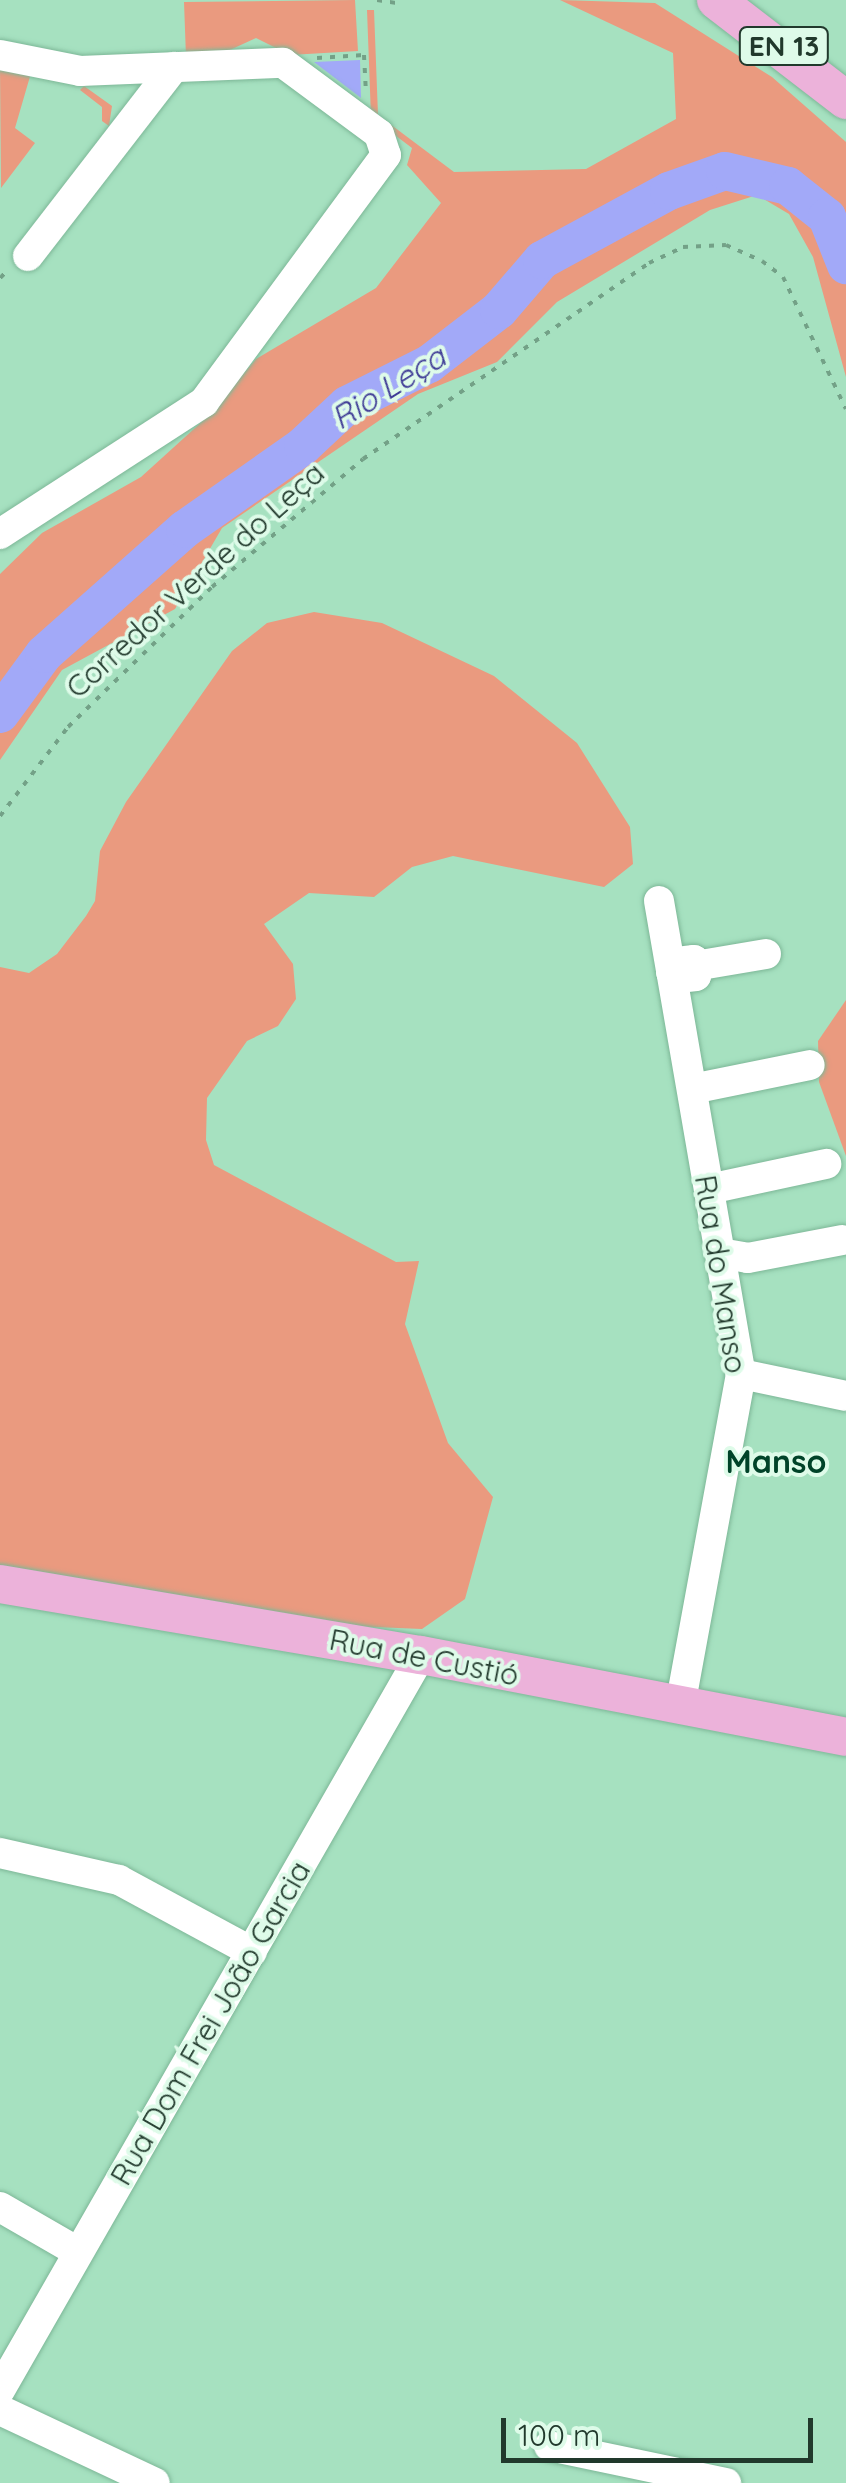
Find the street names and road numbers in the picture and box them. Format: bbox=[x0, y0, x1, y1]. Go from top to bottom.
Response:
road number: EN 13 bbox=[736, 23, 832, 69]
street label: Corredor Verde do Leça bbox=[59, 455, 331, 705]
street label: Rua do Manso bbox=[688, 1172, 754, 1376]
street label: Rua de Custió bbox=[326, 1621, 522, 1693]
street label: Rua Dom Frei João Garcia bbox=[102, 1855, 318, 2191]

